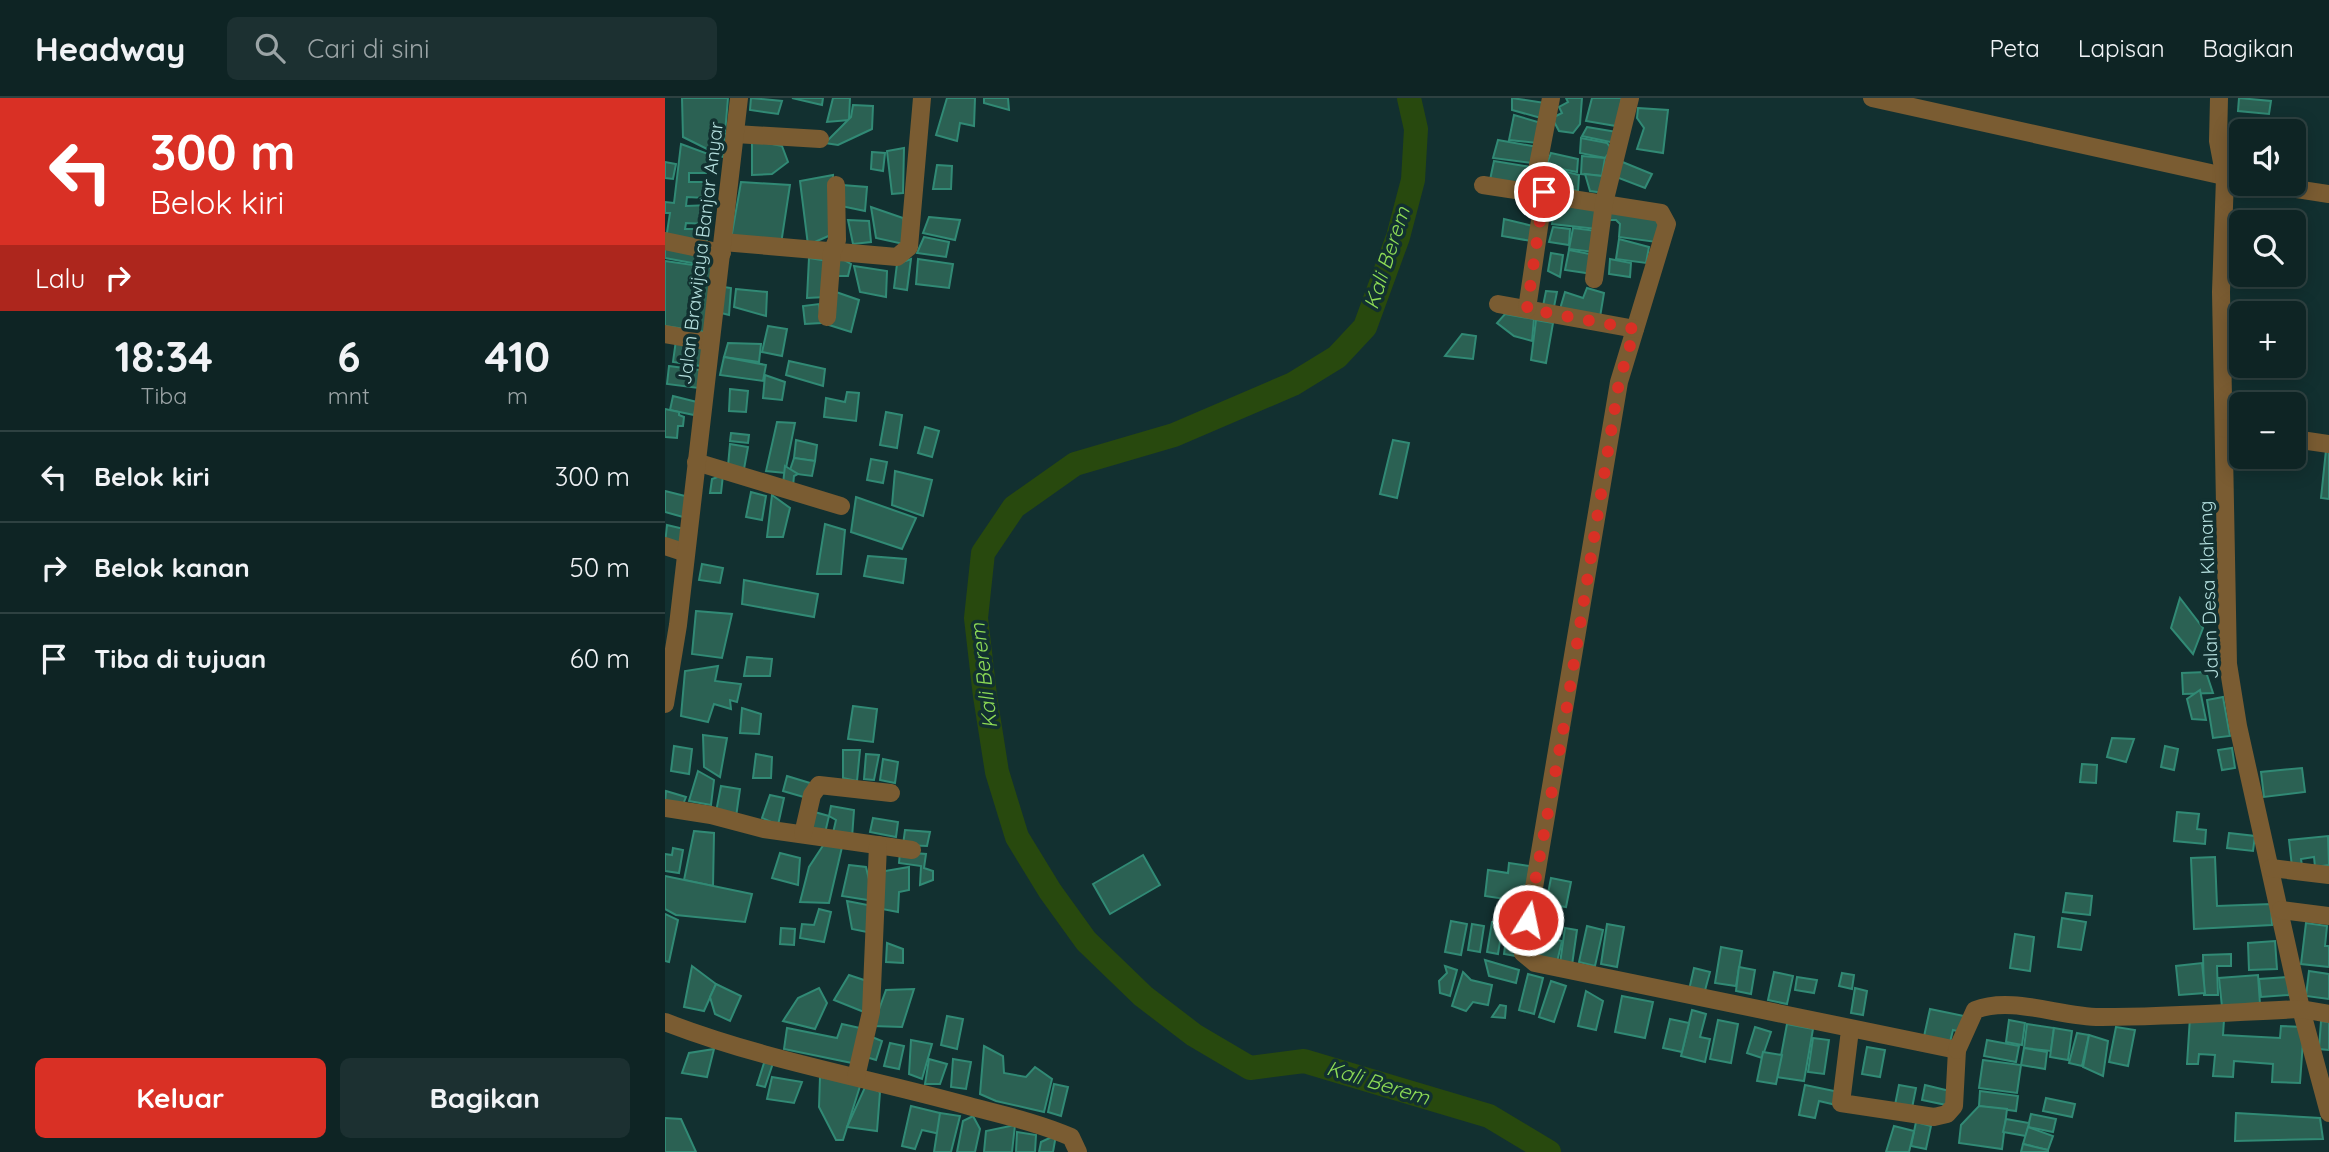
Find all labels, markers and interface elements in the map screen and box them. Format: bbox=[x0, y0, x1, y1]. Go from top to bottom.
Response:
search box bbox=[227, 17, 717, 80]
text: Headway bbox=[35, 28, 185, 69]
icon: search bbox=[251, 29, 289, 67]
text: Cari di sini bbox=[307, 32, 430, 65]
text: Peta bbox=[1989, 33, 2040, 63]
text: Lapisan bbox=[2078, 33, 2165, 63]
text: Bagikan bbox=[2203, 33, 2294, 63]
map controls bbox=[2229, 119, 2306, 469]
button: sound bbox=[2229, 119, 2306, 196]
street label: Jalan Brawijaya Banjar Anyar bbox=[672, 120, 728, 386]
text: 300 m bbox=[150, 121, 295, 182]
icon: left bbox=[35, 126, 126, 217]
pin bbox=[1514, 162, 1574, 222]
icon: arrive bbox=[1525, 173, 1563, 211]
text: Belok kiri bbox=[150, 182, 284, 222]
water label: Kali Berem bbox=[1357, 202, 1415, 312]
button: search bbox=[2229, 210, 2306, 287]
icon: right bbox=[99, 259, 137, 297]
text: Lalu bbox=[35, 262, 85, 295]
button: + bbox=[2229, 301, 2306, 378]
text: 18:34 bbox=[115, 330, 213, 383]
text: 6 bbox=[337, 330, 360, 383]
text: 410 bbox=[485, 330, 550, 383]
text: Tiba bbox=[141, 381, 187, 410]
text: mnt bbox=[328, 381, 370, 410]
text: m bbox=[507, 381, 528, 410]
button: − bbox=[2229, 392, 2306, 469]
icon: left bbox=[35, 458, 73, 496]
text: Belok kiri bbox=[94, 460, 210, 493]
text: 300 m bbox=[555, 460, 630, 493]
street label: Jalan Desa Klahang bbox=[2193, 500, 2223, 680]
icon: right bbox=[35, 549, 73, 587]
text: Belok kanan bbox=[94, 551, 250, 584]
text: 50 m bbox=[570, 551, 630, 584]
water label: Kali Berem bbox=[964, 621, 1002, 730]
icon: arrive bbox=[35, 640, 73, 678]
text: Tiba di tujuan bbox=[94, 642, 266, 675]
text: 60 m bbox=[570, 642, 630, 675]
position arrow bbox=[1491, 883, 1565, 957]
water label: Kali Berem bbox=[1324, 1054, 1434, 1110]
button: Keluar bbox=[35, 1058, 326, 1138]
button: Bagikan bbox=[340, 1058, 630, 1138]

